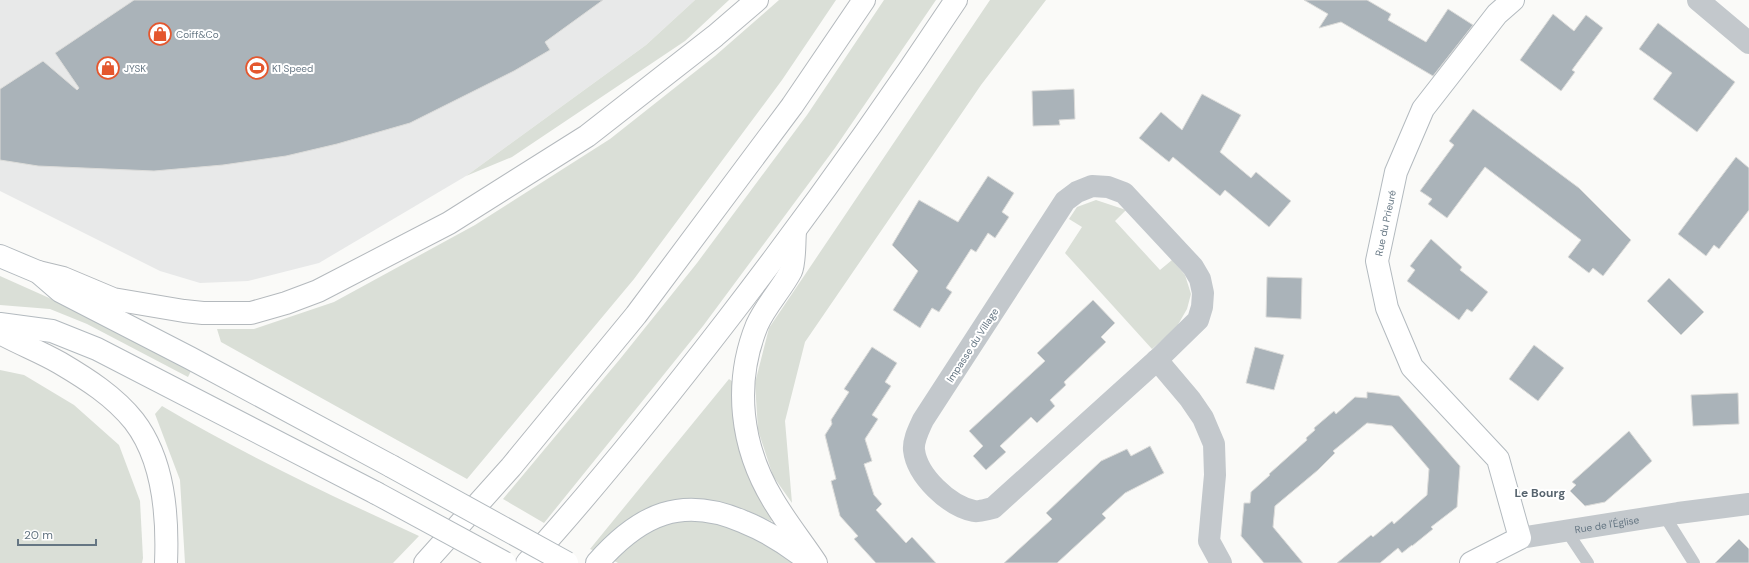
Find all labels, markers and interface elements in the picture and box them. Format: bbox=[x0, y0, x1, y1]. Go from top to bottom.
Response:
shop icon: Coiff&Co bbox=[147, 21, 173, 47]
place label: Coiff&Co bbox=[176, 28, 219, 41]
shop icon: JYSK bbox=[95, 55, 121, 81]
sports icon: K1 Speed bbox=[244, 55, 270, 81]
place label: JYSK bbox=[124, 62, 146, 75]
place label: K1 Speed bbox=[272, 62, 313, 75]
street label: Rue du Prieuré bbox=[1372, 188, 1399, 257]
street label: Impasse du Village bbox=[944, 305, 1001, 385]
district label: Le Bourg bbox=[1515, 485, 1565, 501]
street label: Rue de l'Église bbox=[1574, 513, 1640, 536]
scale bar bbox=[18, 521, 96, 547]
text: 20 m bbox=[24, 527, 53, 543]

